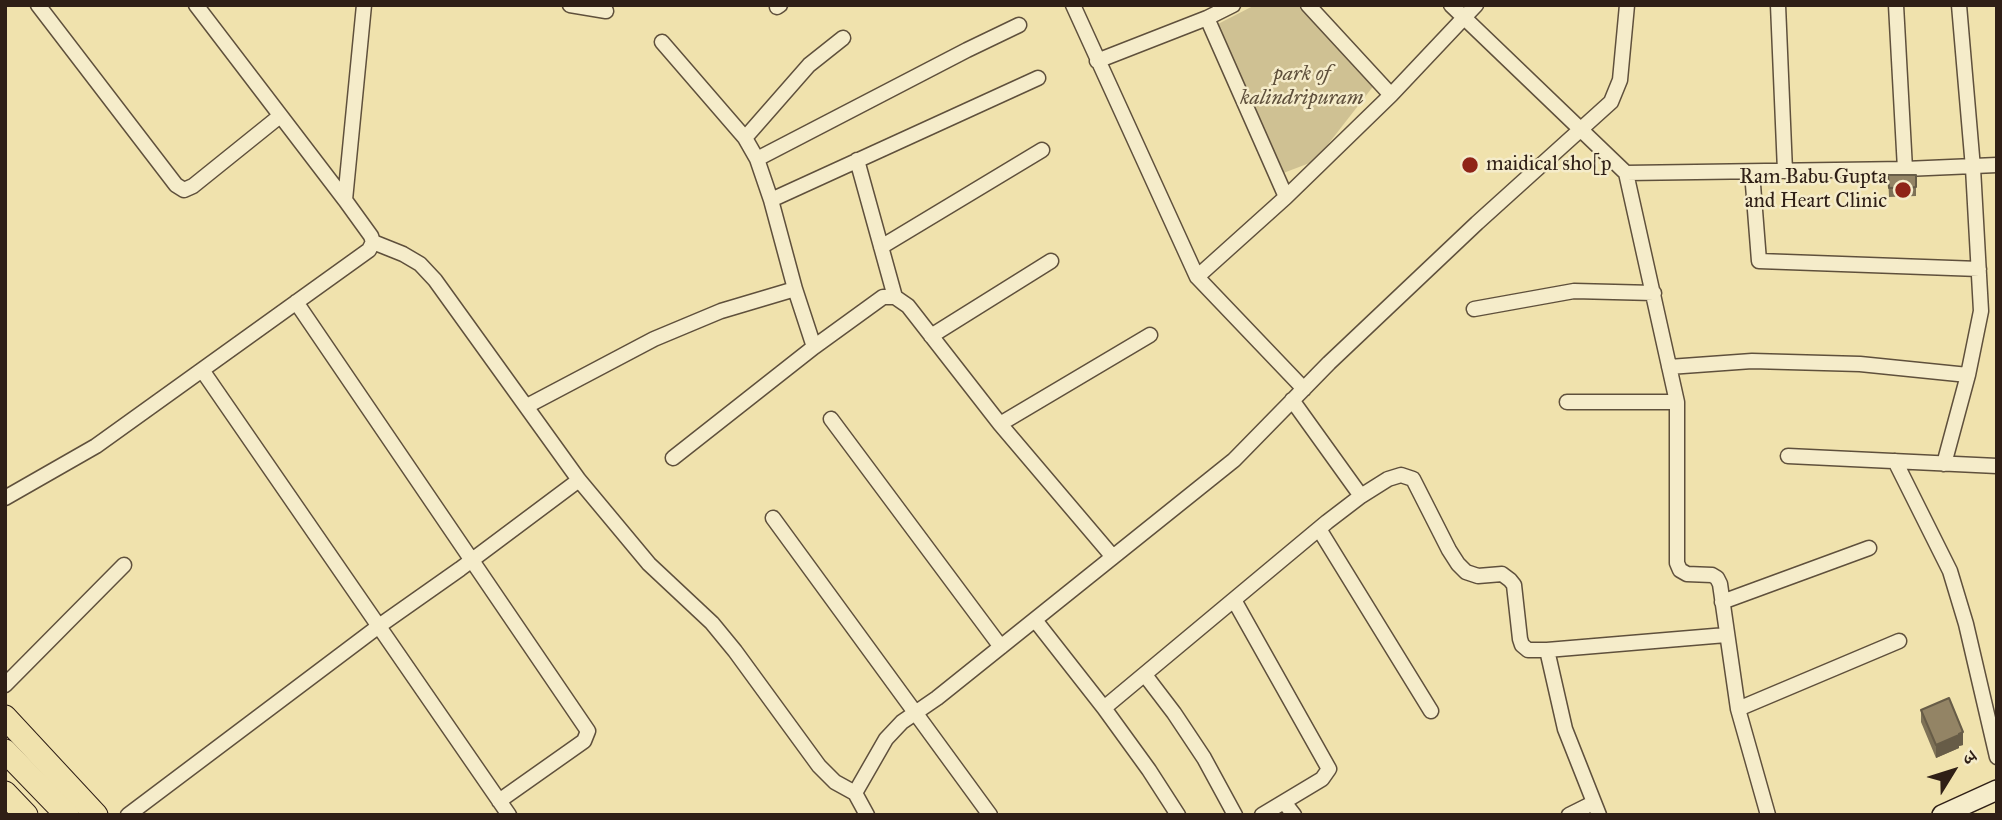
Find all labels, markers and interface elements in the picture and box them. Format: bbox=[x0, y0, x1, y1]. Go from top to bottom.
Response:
park label: park of kalindripuram bbox=[1240, 62, 1364, 112]
place label: maidical sho[p bbox=[1486, 152, 1612, 178]
marker: maidical sho[p bbox=[1460, 155, 1480, 175]
place label: Ram Babu Gupta and Heart Clinic bbox=[1739, 165, 1887, 215]
marker: Ram Babu Gupta and Heart Clinic bbox=[1893, 180, 1913, 200]
north arrow bbox=[1918, 736, 1988, 806]
text: उ bbox=[1958, 747, 1982, 769]

